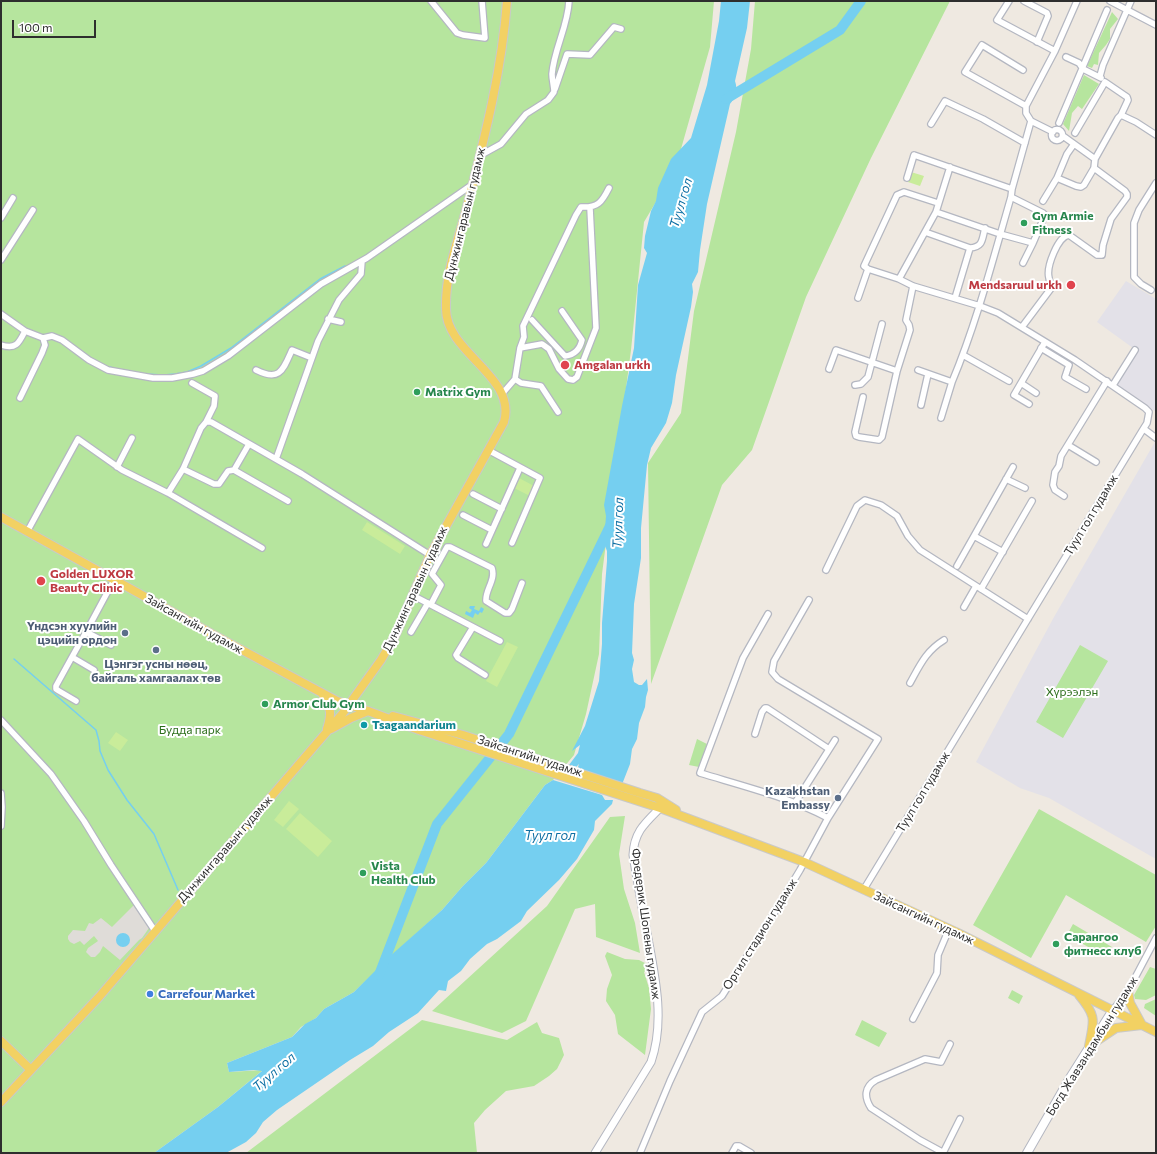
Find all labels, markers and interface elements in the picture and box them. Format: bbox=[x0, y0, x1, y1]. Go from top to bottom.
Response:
scale bar bbox=[14, 12, 98, 38]
text: 100 m bbox=[19, 20, 53, 34]
street label: Дүнжингаравын гудамж bbox=[441, 146, 489, 282]
water label: Туул гол bbox=[666, 176, 696, 230]
place label: Gym Armie Fitness bbox=[1032, 209, 1093, 237]
marker: Gym Armie Fitness bbox=[1019, 218, 1029, 228]
place label: Mendsaruul urkh bbox=[968, 278, 1062, 292]
marker: Mendsaruul urkh bbox=[1065, 279, 1077, 291]
place label: Amgalan urkh bbox=[574, 358, 650, 372]
marker: Amgalan urkh bbox=[559, 359, 571, 371]
place label: Matrix Gym bbox=[425, 385, 491, 399]
marker: Matrix Gym bbox=[412, 387, 422, 397]
street label: Туул гол гудамж bbox=[1061, 472, 1121, 558]
water label: Туул гол bbox=[609, 497, 627, 549]
street label: Дүнжингаравын гудамж bbox=[380, 524, 450, 654]
place label: Golden LUXOR Beauty Clinic bbox=[50, 567, 133, 595]
marker: Golden LUXOR Beauty Clinic bbox=[35, 575, 47, 587]
street label: Зайсангийн гудамж bbox=[143, 591, 245, 657]
place label: Үндсэн хуулийн цэцийн ордон bbox=[27, 619, 117, 647]
marker: Үндсэн хуулийн цэцийн ордон bbox=[120, 628, 130, 638]
marker: Цэнгэг усны нөөц, байгаль хамгаалах төв bbox=[151, 645, 161, 655]
place label: Цэнгэг усны нөөц, байгаль хамгаалах төв bbox=[91, 657, 221, 685]
park label: Хүрээлэн bbox=[1046, 685, 1098, 699]
place label: Armor Club Gym bbox=[273, 697, 365, 711]
marker: Armor Club Gym bbox=[260, 699, 270, 709]
place label: Tsagaandarium bbox=[372, 718, 456, 732]
marker: Tsagaandarium bbox=[359, 720, 369, 730]
park label: Будда парк bbox=[159, 723, 221, 737]
street label: Зайсангийн гудамж bbox=[476, 732, 584, 780]
street label: Туул гол гудамж bbox=[893, 749, 953, 835]
place label: Kazakhstan Embassy bbox=[765, 784, 830, 812]
street label: Дүнжингаравын гудамж bbox=[175, 793, 275, 905]
marker: Kazakhstan Embassy bbox=[833, 793, 843, 803]
water label: Туул гол bbox=[524, 828, 576, 844]
street label: Фредерик Шопены гудамж bbox=[628, 847, 664, 1001]
place label: Vista Health Club bbox=[371, 859, 436, 887]
marker: Vista Health Club bbox=[358, 868, 368, 878]
street label: Оргил стадион гудамж bbox=[720, 876, 800, 992]
street label: Зайсангийн гудамж bbox=[871, 888, 977, 948]
place label: Сарангоо фитнесс клуб bbox=[1064, 930, 1142, 958]
marker: Сарангоо фитнесс клуб bbox=[1051, 939, 1061, 949]
street label: Богд Жавзандамбын гудамж bbox=[1043, 973, 1141, 1119]
place label: Carrefour Market bbox=[158, 987, 255, 1001]
marker: Carrefour Market bbox=[145, 989, 155, 999]
water label: Туул гол bbox=[250, 1049, 298, 1095]

